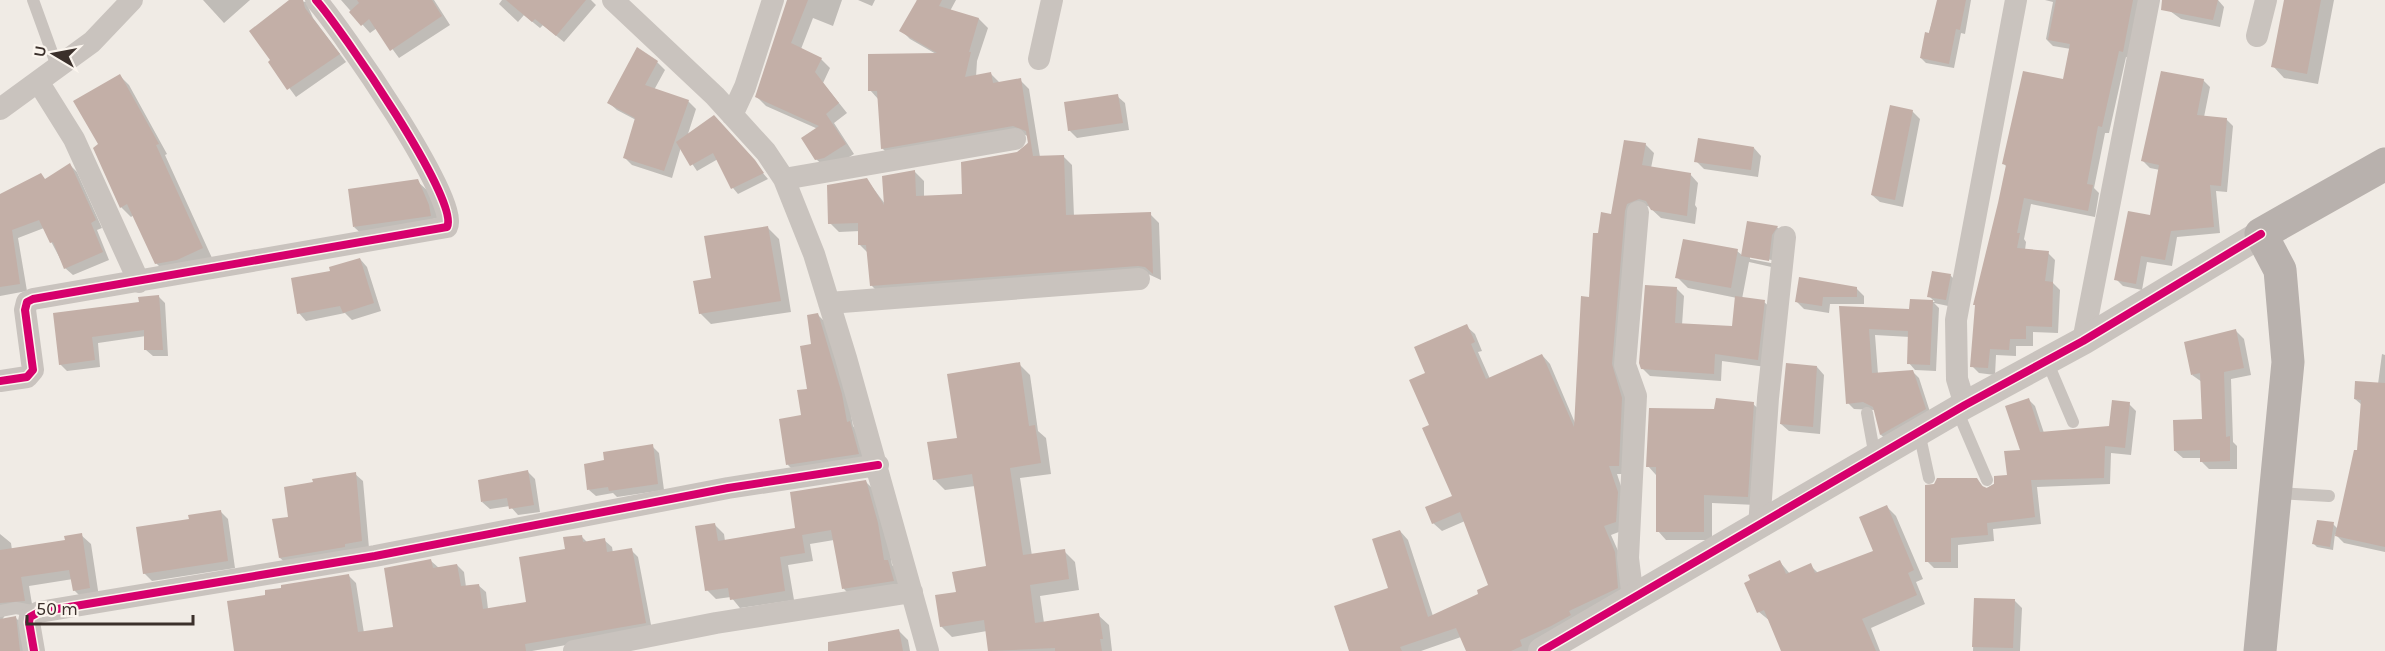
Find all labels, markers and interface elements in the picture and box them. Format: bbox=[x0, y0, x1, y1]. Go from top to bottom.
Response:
north arrow bbox=[24, 24, 84, 84]
text: U bbox=[29, 44, 50, 59]
scale bar bbox=[27, 588, 194, 626]
text: 50 m bbox=[36, 598, 78, 620]

